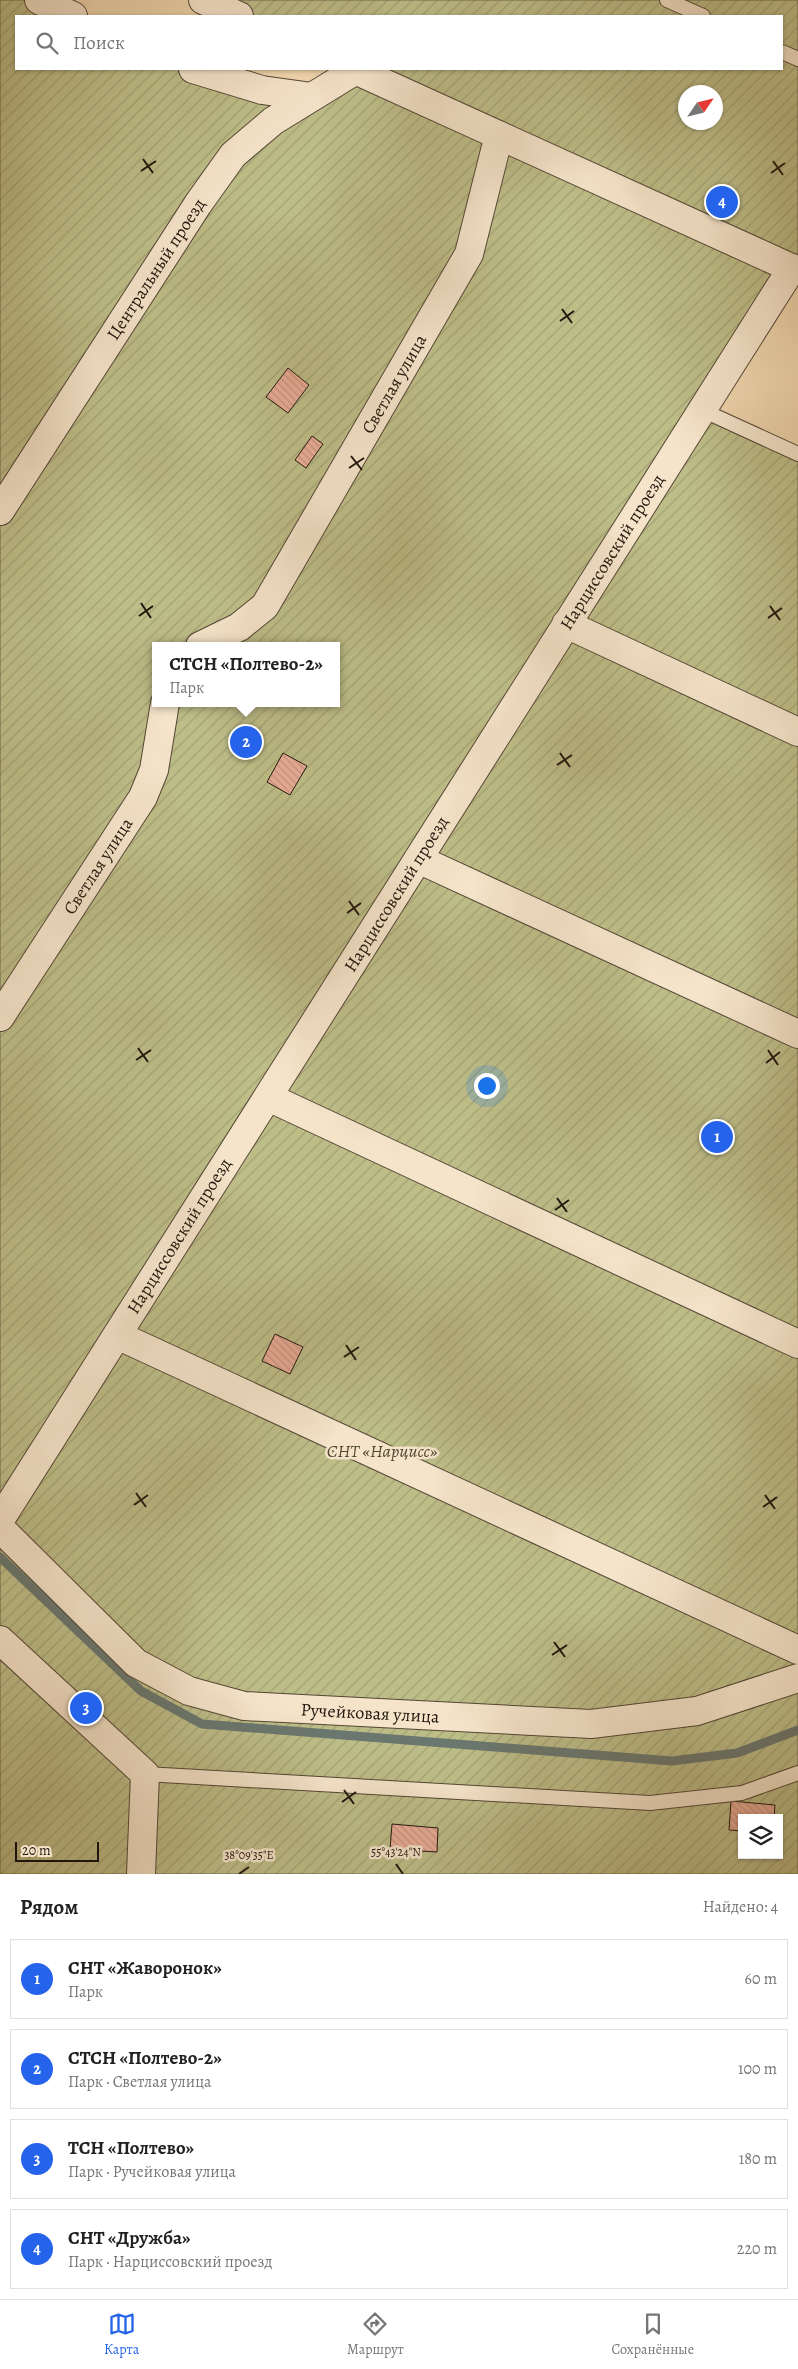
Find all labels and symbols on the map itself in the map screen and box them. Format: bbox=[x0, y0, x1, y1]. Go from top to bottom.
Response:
north arrow bbox=[678, 85, 723, 130]
pin: 4 bbox=[706, 183, 738, 221]
street label: Центральный проезд bbox=[101, 193, 211, 344]
street label: Светлая улица bbox=[356, 329, 433, 438]
street label: Нарциссовский проезд bbox=[554, 469, 670, 635]
pin: 2 bbox=[230, 723, 262, 761]
street label: Нарциссовский проезд bbox=[338, 811, 454, 977]
street label: Светлая улица bbox=[58, 812, 139, 919]
your location bbox=[474, 1073, 500, 1099]
pin: 1 bbox=[701, 1118, 733, 1156]
street label: Нарциссовский проезд bbox=[121, 1153, 237, 1319]
park label: СНТ «Нарцисс» bbox=[327, 1439, 438, 1463]
pin: 3 bbox=[70, 1689, 102, 1727]
street label: Ручейковая улица bbox=[300, 1697, 441, 1729]
scale bar bbox=[15, 1839, 99, 1862]
text: 55°43'24"N bbox=[371, 1844, 421, 1860]
text: 38°09'35"E bbox=[224, 1847, 274, 1863]

